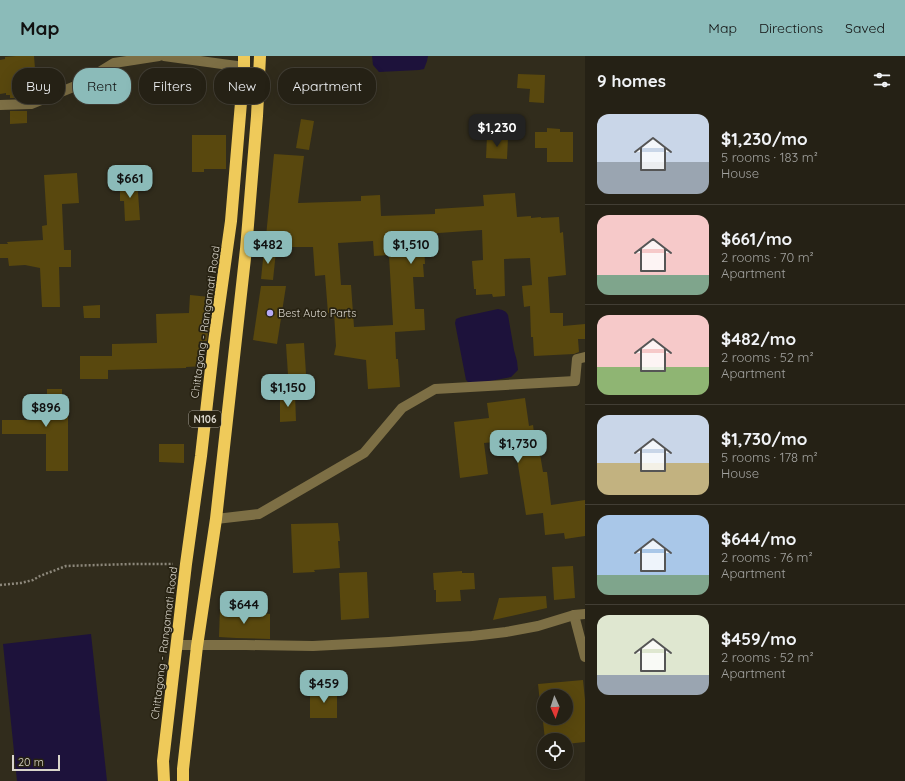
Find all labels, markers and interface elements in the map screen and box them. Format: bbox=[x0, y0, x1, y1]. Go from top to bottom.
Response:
text: Map bbox=[20, 16, 59, 40]
text: Map bbox=[708, 19, 737, 37]
text: Directions bbox=[759, 19, 823, 37]
text: Saved bbox=[845, 19, 885, 37]
chip: Buy bbox=[12, 68, 65, 104]
chip: Rent bbox=[73, 68, 131, 104]
chip: Filters bbox=[139, 68, 206, 104]
chip: New bbox=[214, 68, 270, 104]
chip: Apartment bbox=[278, 68, 376, 104]
icon: filters bbox=[871, 69, 893, 91]
text: 9 homes bbox=[597, 70, 666, 91]
pin: $1,230 bbox=[464, 114, 530, 148]
text: $1,230 bbox=[478, 119, 516, 135]
text: $1,230/mo bbox=[721, 128, 808, 149]
icon: home bbox=[629, 130, 677, 178]
text: 5 rooms · 183 m² bbox=[721, 149, 818, 165]
pin: $661 bbox=[106, 165, 154, 199]
text: House bbox=[721, 165, 759, 181]
text: $661 bbox=[117, 170, 143, 186]
text: $661/mo bbox=[721, 228, 792, 249]
pin: $482 bbox=[244, 231, 292, 265]
pin: $1,510 bbox=[378, 231, 444, 265]
icon: home bbox=[629, 231, 677, 279]
text: $482 bbox=[253, 236, 283, 252]
text: $1,510 bbox=[393, 236, 429, 252]
street label: Chittagong - Rangamati Road bbox=[187, 245, 223, 399]
text: 2 rooms · 70 m² bbox=[721, 249, 814, 265]
text: Apartment bbox=[721, 265, 786, 281]
place label: Best Auto Parts bbox=[278, 306, 356, 320]
marker: Best Auto Parts bbox=[265, 308, 275, 318]
text: $482/mo bbox=[721, 328, 796, 349]
icon: home bbox=[629, 331, 677, 379]
text: 2 rooms · 52 m² bbox=[721, 349, 814, 365]
text: Apartment bbox=[721, 365, 786, 381]
pin: $1,150 bbox=[255, 374, 321, 408]
text: $1,150 bbox=[270, 379, 306, 395]
pin: $896 bbox=[22, 394, 70, 428]
text: $896 bbox=[31, 399, 61, 415]
road number: N106 bbox=[189, 411, 221, 427]
text: $1,730/mo bbox=[721, 428, 807, 449]
pin: $1,730 bbox=[485, 430, 551, 464]
icon: home bbox=[629, 431, 677, 479]
text: $1,730 bbox=[499, 435, 537, 451]
text: 5 rooms · 178 m² bbox=[721, 449, 818, 465]
text: House bbox=[721, 465, 759, 481]
text: $644/mo bbox=[721, 528, 796, 549]
icon: home bbox=[629, 531, 677, 579]
text: 2 rooms · 76 m² bbox=[721, 549, 813, 565]
text: Apartment bbox=[721, 565, 786, 581]
street label: Chittagong - Rangamati Road bbox=[148, 566, 180, 720]
pin: $644 bbox=[220, 591, 268, 625]
text: $644 bbox=[229, 596, 259, 612]
text: $459/mo bbox=[721, 628, 797, 649]
icon: home bbox=[629, 631, 677, 679]
text: 2 rooms · 52 m² bbox=[721, 649, 814, 665]
text: Apartment bbox=[721, 665, 786, 681]
pin: $459 bbox=[300, 670, 348, 704]
text: $459 bbox=[309, 675, 339, 691]
north arrow bbox=[537, 689, 573, 725]
map controls bbox=[537, 689, 573, 769]
button: locate bbox=[537, 733, 573, 769]
scale bar bbox=[12, 753, 60, 772]
text: 20 m bbox=[18, 755, 44, 769]

